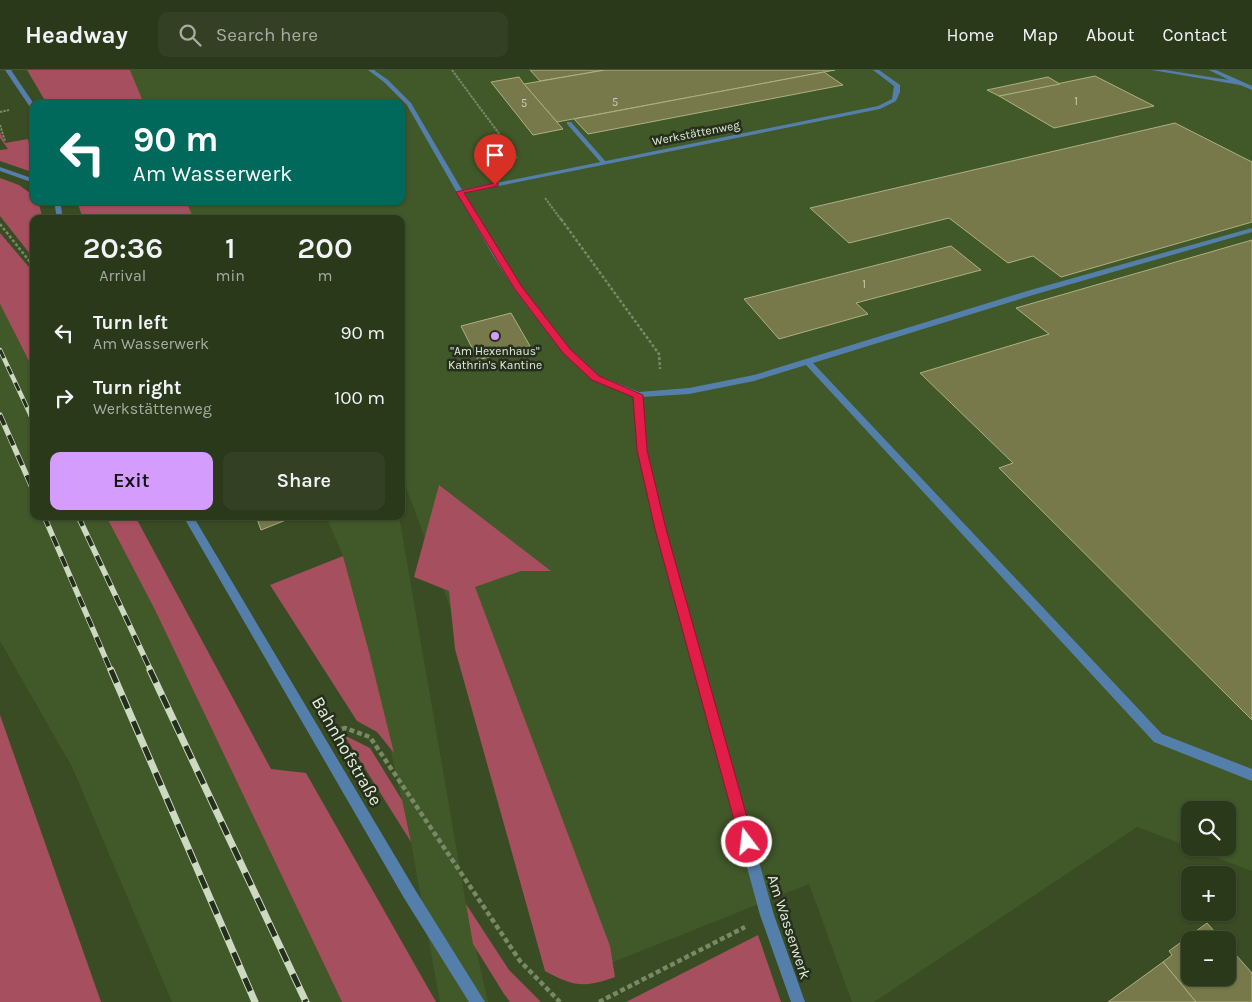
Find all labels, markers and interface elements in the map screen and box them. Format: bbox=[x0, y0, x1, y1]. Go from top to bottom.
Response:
search box bbox=[158, 12, 508, 57]
text: Headway bbox=[25, 21, 128, 49]
icon: search bbox=[176, 21, 204, 49]
text: Search here bbox=[216, 24, 318, 46]
text: Home bbox=[946, 24, 994, 46]
text: Map bbox=[1022, 24, 1058, 46]
text: About bbox=[1086, 24, 1135, 46]
text: Contact bbox=[1163, 24, 1227, 46]
house number: 1 bbox=[1074, 95, 1078, 108]
house number: 5 bbox=[612, 96, 618, 109]
house number: 5 bbox=[521, 97, 527, 110]
street label: Werkstättenweg bbox=[651, 118, 741, 148]
text: 90 m bbox=[133, 119, 219, 160]
icon: left bbox=[50, 120, 115, 185]
pin bbox=[474, 134, 516, 185]
icon: arrive bbox=[481, 141, 509, 169]
text: Am Wasserwerk bbox=[133, 161, 292, 187]
text: 20:36 bbox=[82, 230, 163, 266]
text: 1 bbox=[225, 230, 235, 266]
text: 200 bbox=[297, 230, 353, 266]
text: Arrival bbox=[99, 266, 146, 285]
text: min bbox=[216, 266, 245, 285]
text: m bbox=[317, 266, 332, 285]
house number: 1 bbox=[862, 278, 866, 291]
text: Turn left bbox=[93, 312, 168, 334]
icon: left bbox=[50, 319, 78, 347]
text: 90 m bbox=[340, 322, 385, 344]
marker: "Am Hexenhaus" Kathrin's Kantine bbox=[489, 330, 501, 342]
text: Am Wasserwerk bbox=[93, 334, 209, 353]
place label: "Am Hexenhaus" Kathrin's Kantine bbox=[448, 344, 542, 372]
text: Turn right bbox=[93, 377, 182, 399]
icon: right bbox=[50, 384, 78, 412]
text: 100 m bbox=[334, 387, 385, 409]
text: Werkstättenweg bbox=[93, 399, 212, 418]
button: Exit bbox=[50, 452, 213, 510]
button: Share bbox=[223, 452, 385, 510]
street label: Bahnhofstraße bbox=[307, 693, 387, 809]
map controls bbox=[1181, 801, 1236, 986]
button: search bbox=[1181, 801, 1236, 856]
position arrow bbox=[720, 815, 772, 867]
button: + bbox=[1181, 866, 1236, 921]
street label: Am Wasserwerk bbox=[764, 873, 814, 981]
button: − bbox=[1181, 931, 1236, 986]

